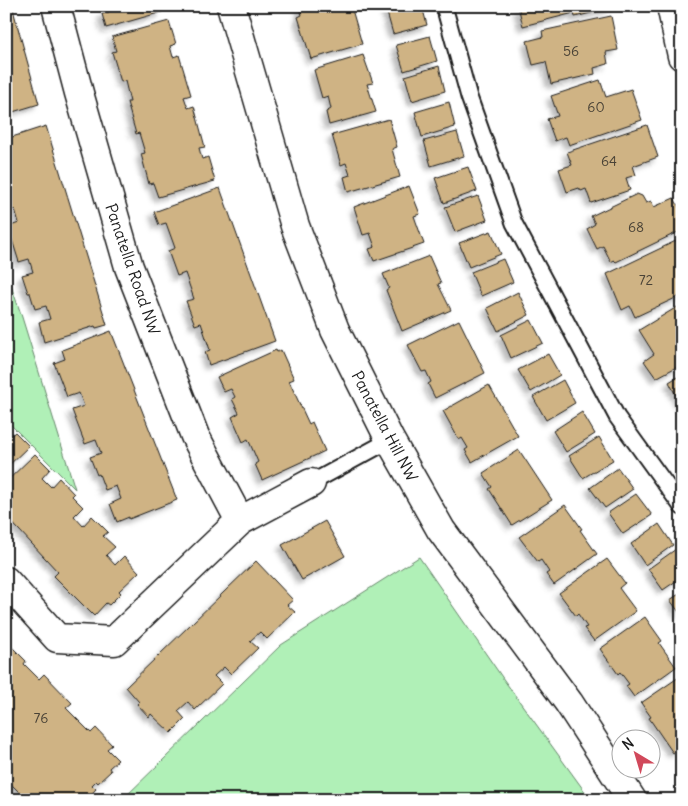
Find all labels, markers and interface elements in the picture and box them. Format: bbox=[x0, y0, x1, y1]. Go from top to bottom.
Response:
house number: 56 bbox=[563, 42, 579, 60]
house number: 60 bbox=[587, 98, 605, 116]
house number: 64 bbox=[601, 152, 617, 170]
street label: Panatella Road NW bbox=[101, 201, 165, 338]
house number: 68 bbox=[628, 218, 644, 236]
house number: 72 bbox=[639, 271, 654, 289]
street label: Panatella Hill NW bbox=[347, 367, 423, 485]
house number: 76 bbox=[34, 709, 48, 727]
north arrow bbox=[610, 728, 660, 778]
text: N bbox=[619, 734, 637, 754]

